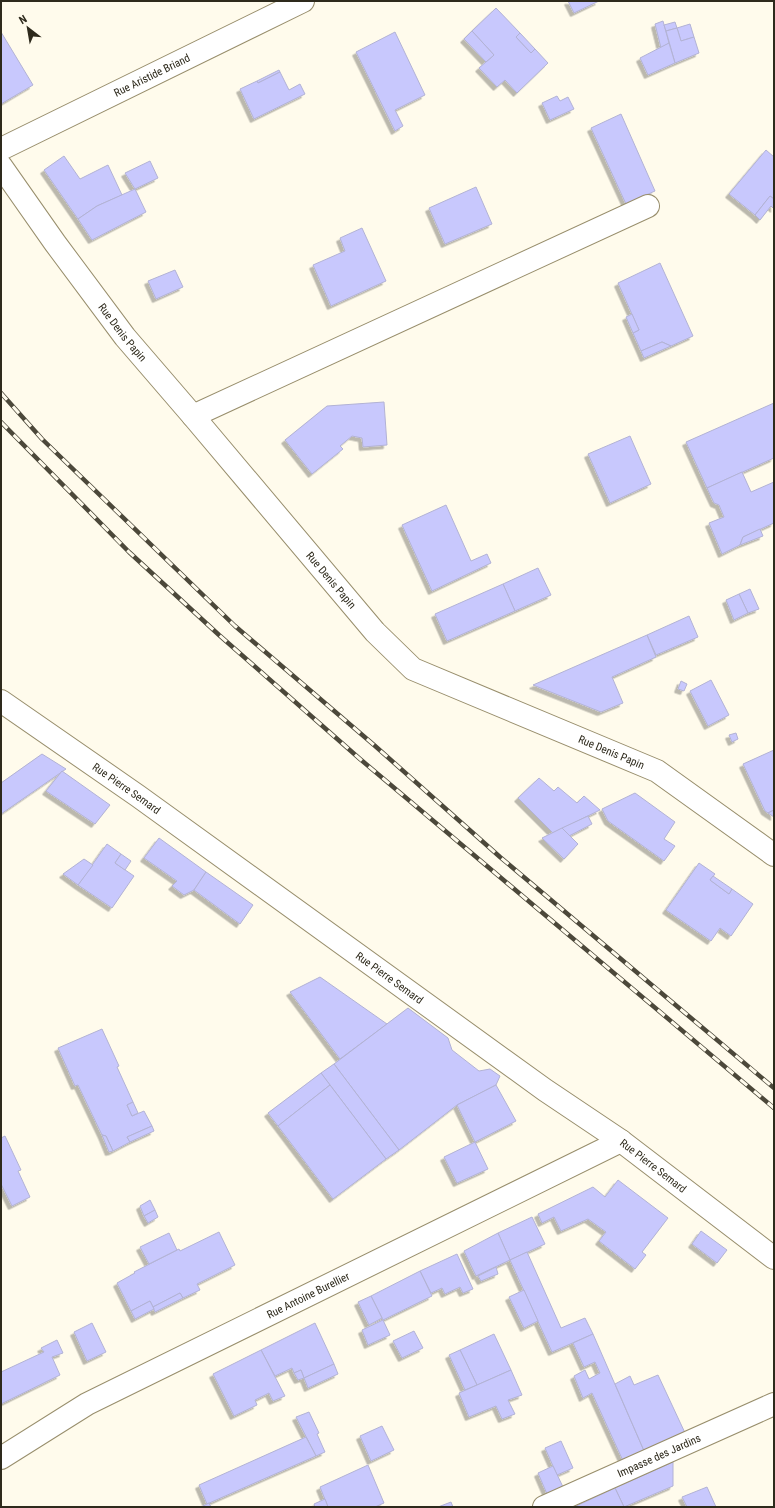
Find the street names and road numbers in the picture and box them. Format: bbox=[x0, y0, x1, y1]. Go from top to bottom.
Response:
street label: Rue Aristide Briand bbox=[112, 51, 192, 99]
street label: Rue Denis Papin bbox=[96, 301, 149, 364]
street label: Rue Denis Papin bbox=[304, 549, 359, 611]
street label: Rue Denis Papin bbox=[576, 732, 646, 771]
street label: Rue Pierre Semard bbox=[90, 760, 163, 817]
street label: Rue Pierre Semard bbox=[353, 949, 426, 1006]
street label: Rue Pierre Semard bbox=[618, 1136, 689, 1195]
street label: Rue Antoine Burellier bbox=[265, 1269, 352, 1321]
street label: Impasse des Jardins bbox=[615, 1431, 703, 1480]

